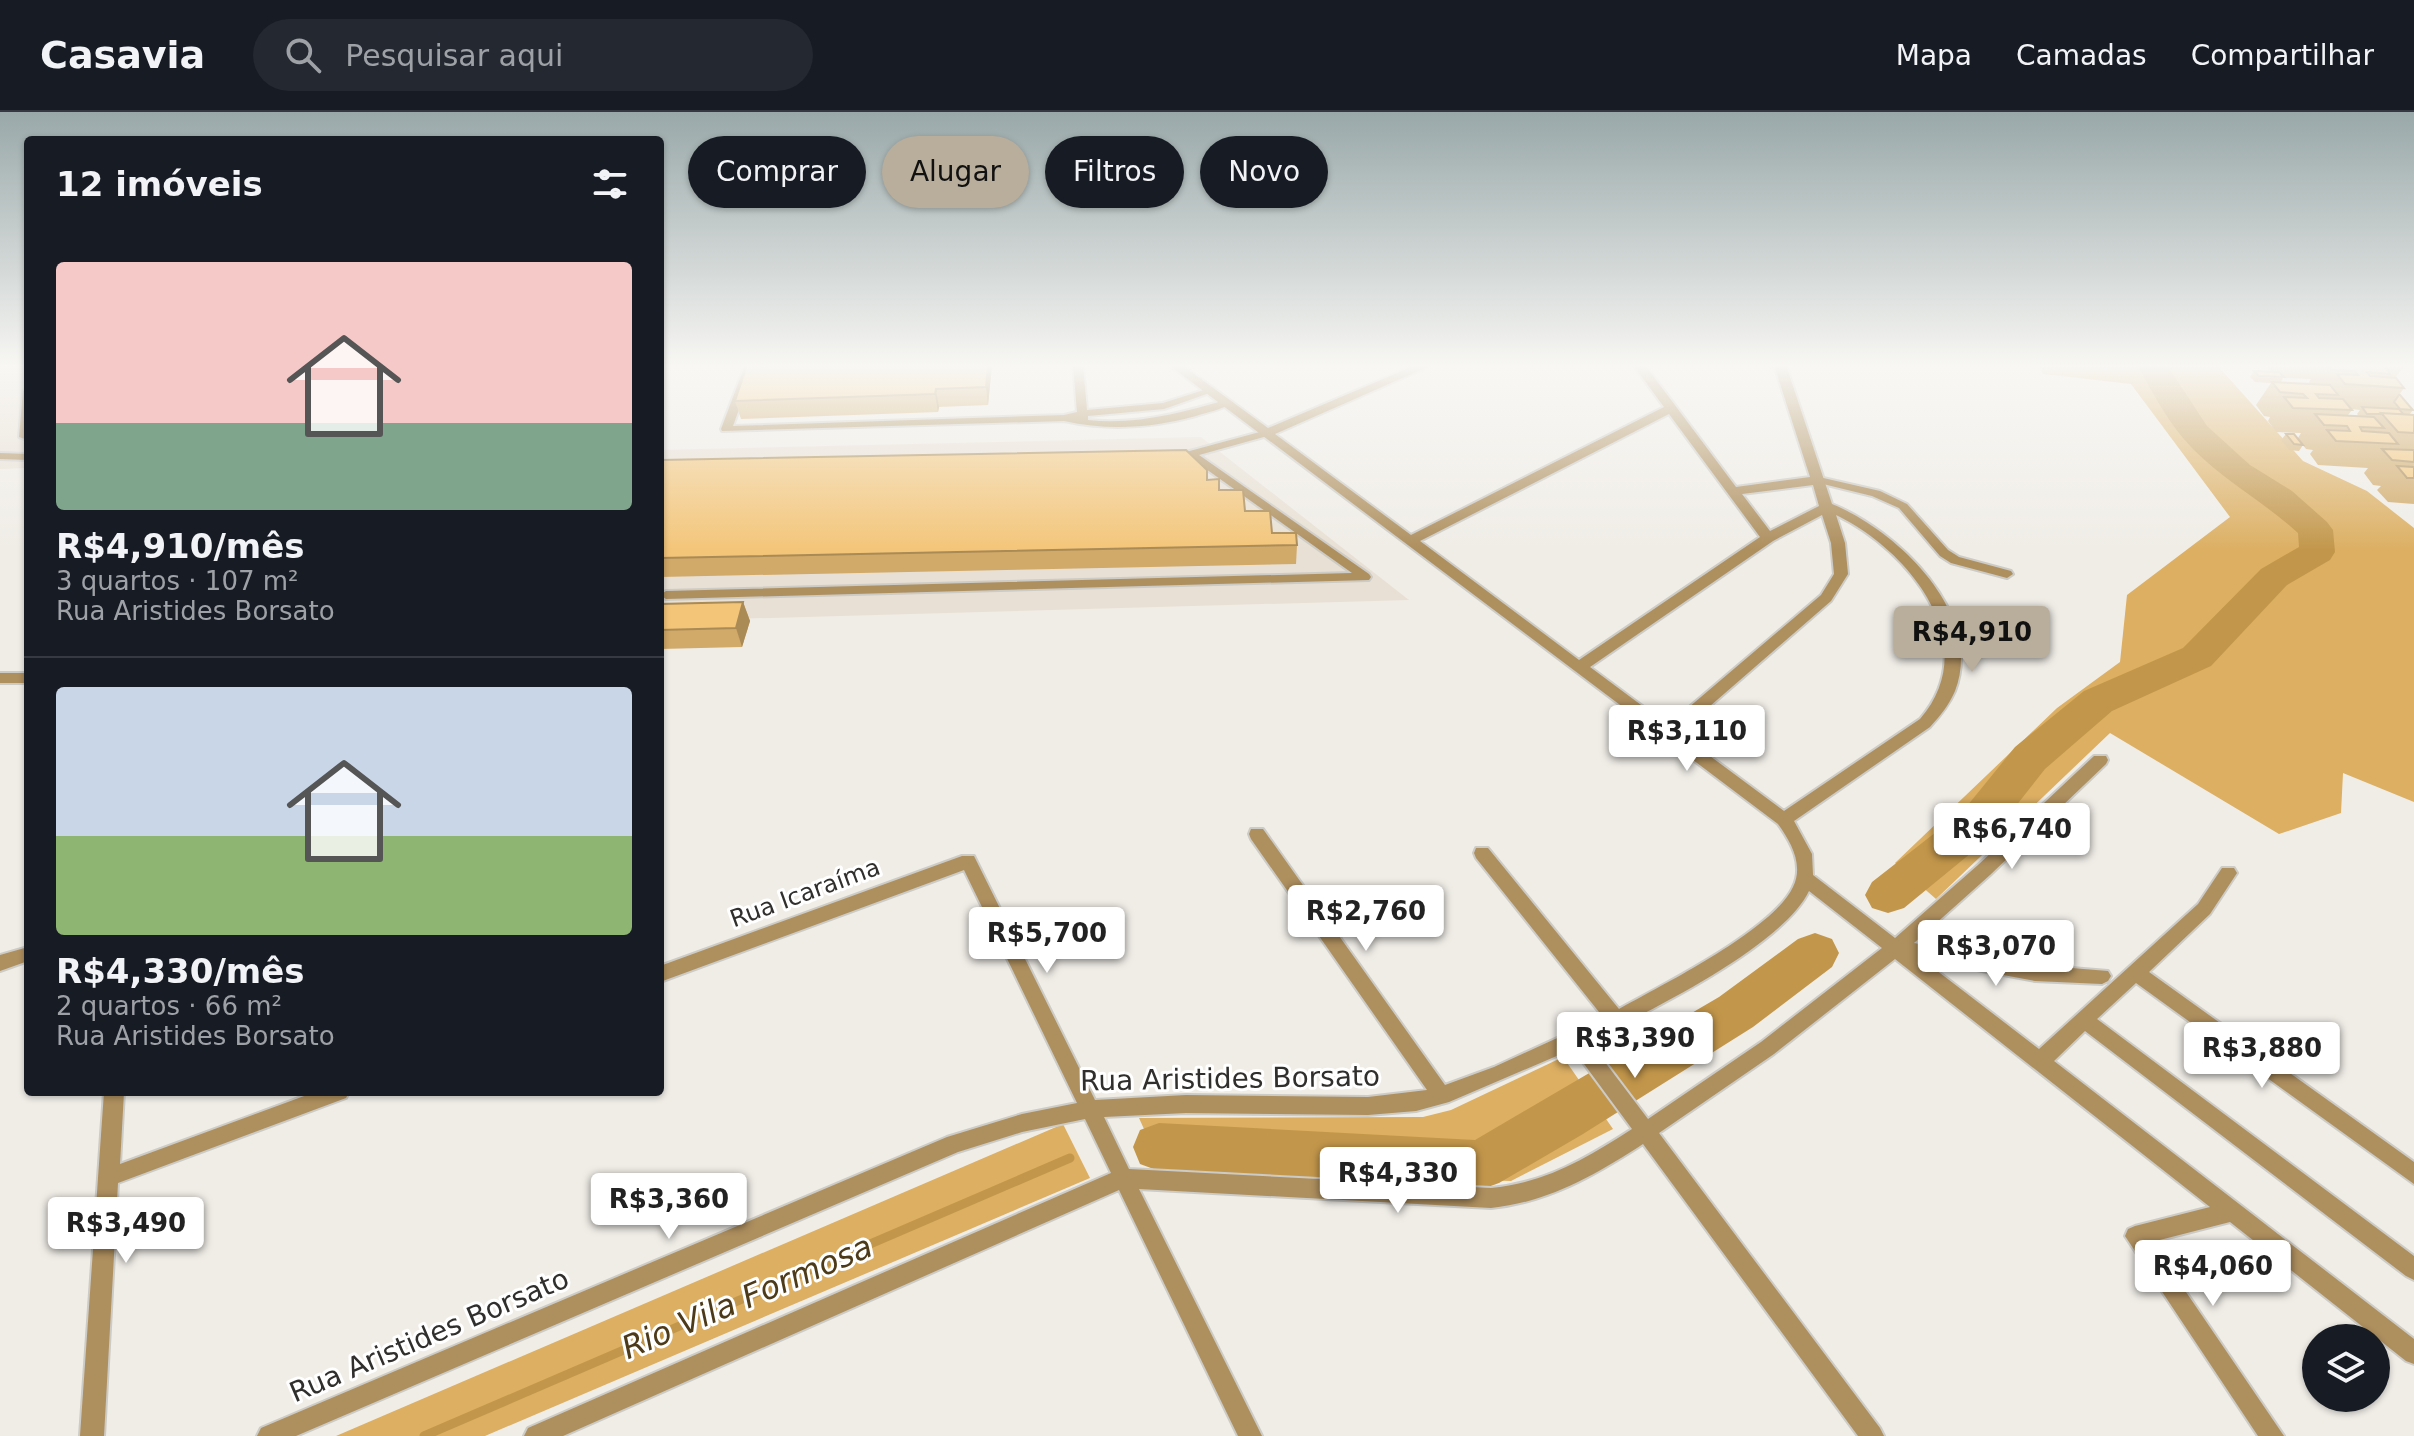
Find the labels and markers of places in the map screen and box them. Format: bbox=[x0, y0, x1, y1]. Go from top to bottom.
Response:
pin: R$4,910 bbox=[1898, 606, 2046, 674]
pin: R$3,110 bbox=[1613, 705, 1761, 773]
pin: R$6,740 bbox=[1938, 803, 2086, 871]
pin: R$2,760 bbox=[1292, 885, 1440, 953]
pin: R$5,700 bbox=[973, 907, 1121, 975]
pin: R$3,070 bbox=[1922, 920, 2070, 988]
pin: R$3,390 bbox=[1561, 1012, 1709, 1080]
pin: R$3,880 bbox=[2188, 1022, 2336, 1090]
pin: R$4,330 bbox=[1324, 1147, 1472, 1215]
pin: R$3,360 bbox=[595, 1173, 743, 1241]
pin: R$3,490 bbox=[52, 1197, 200, 1265]
pin: R$4,060 bbox=[2139, 1240, 2287, 1308]

